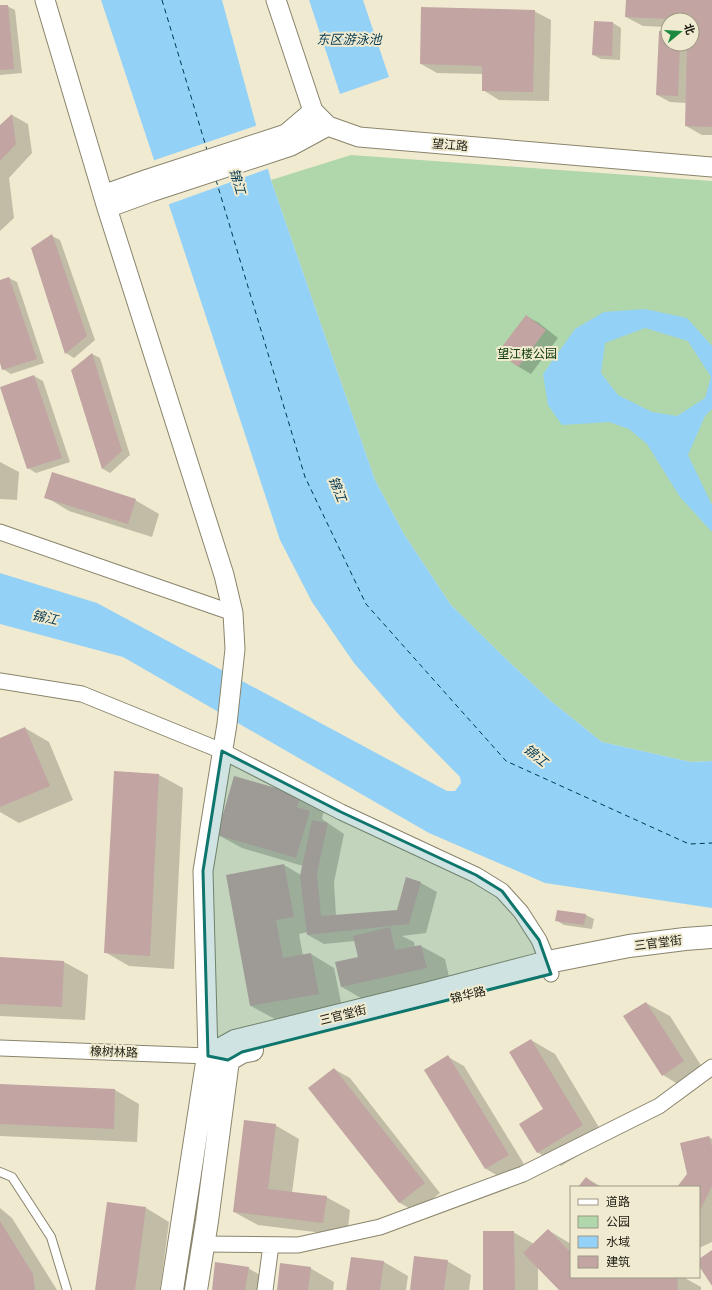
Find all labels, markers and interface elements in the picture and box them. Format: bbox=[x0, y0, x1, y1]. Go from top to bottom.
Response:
north arrow bbox=[660, 12, 700, 52]
text: 北 bbox=[681, 22, 697, 36]
water label: 东区游泳池 bbox=[316, 32, 383, 47]
street label: 望江路 bbox=[431, 136, 469, 154]
water label: 锦江 bbox=[227, 167, 249, 198]
park label: 望江楼公园 bbox=[497, 347, 557, 361]
water label: 锦江 bbox=[326, 474, 350, 506]
water label: 锦江 bbox=[31, 607, 61, 628]
water label: 锦江 bbox=[521, 741, 552, 771]
street label: 三官堂街 bbox=[633, 933, 683, 953]
street label: 锦华路 bbox=[449, 984, 487, 1006]
street label: 三官堂街 bbox=[318, 1002, 368, 1028]
street label: 橡树林路 bbox=[90, 1044, 138, 1060]
legend bbox=[570, 1186, 700, 1278]
text: 道路 bbox=[606, 1195, 630, 1209]
text: 公园 bbox=[606, 1215, 630, 1229]
text: 水域 bbox=[606, 1235, 630, 1249]
text: 建筑 bbox=[606, 1255, 630, 1269]

